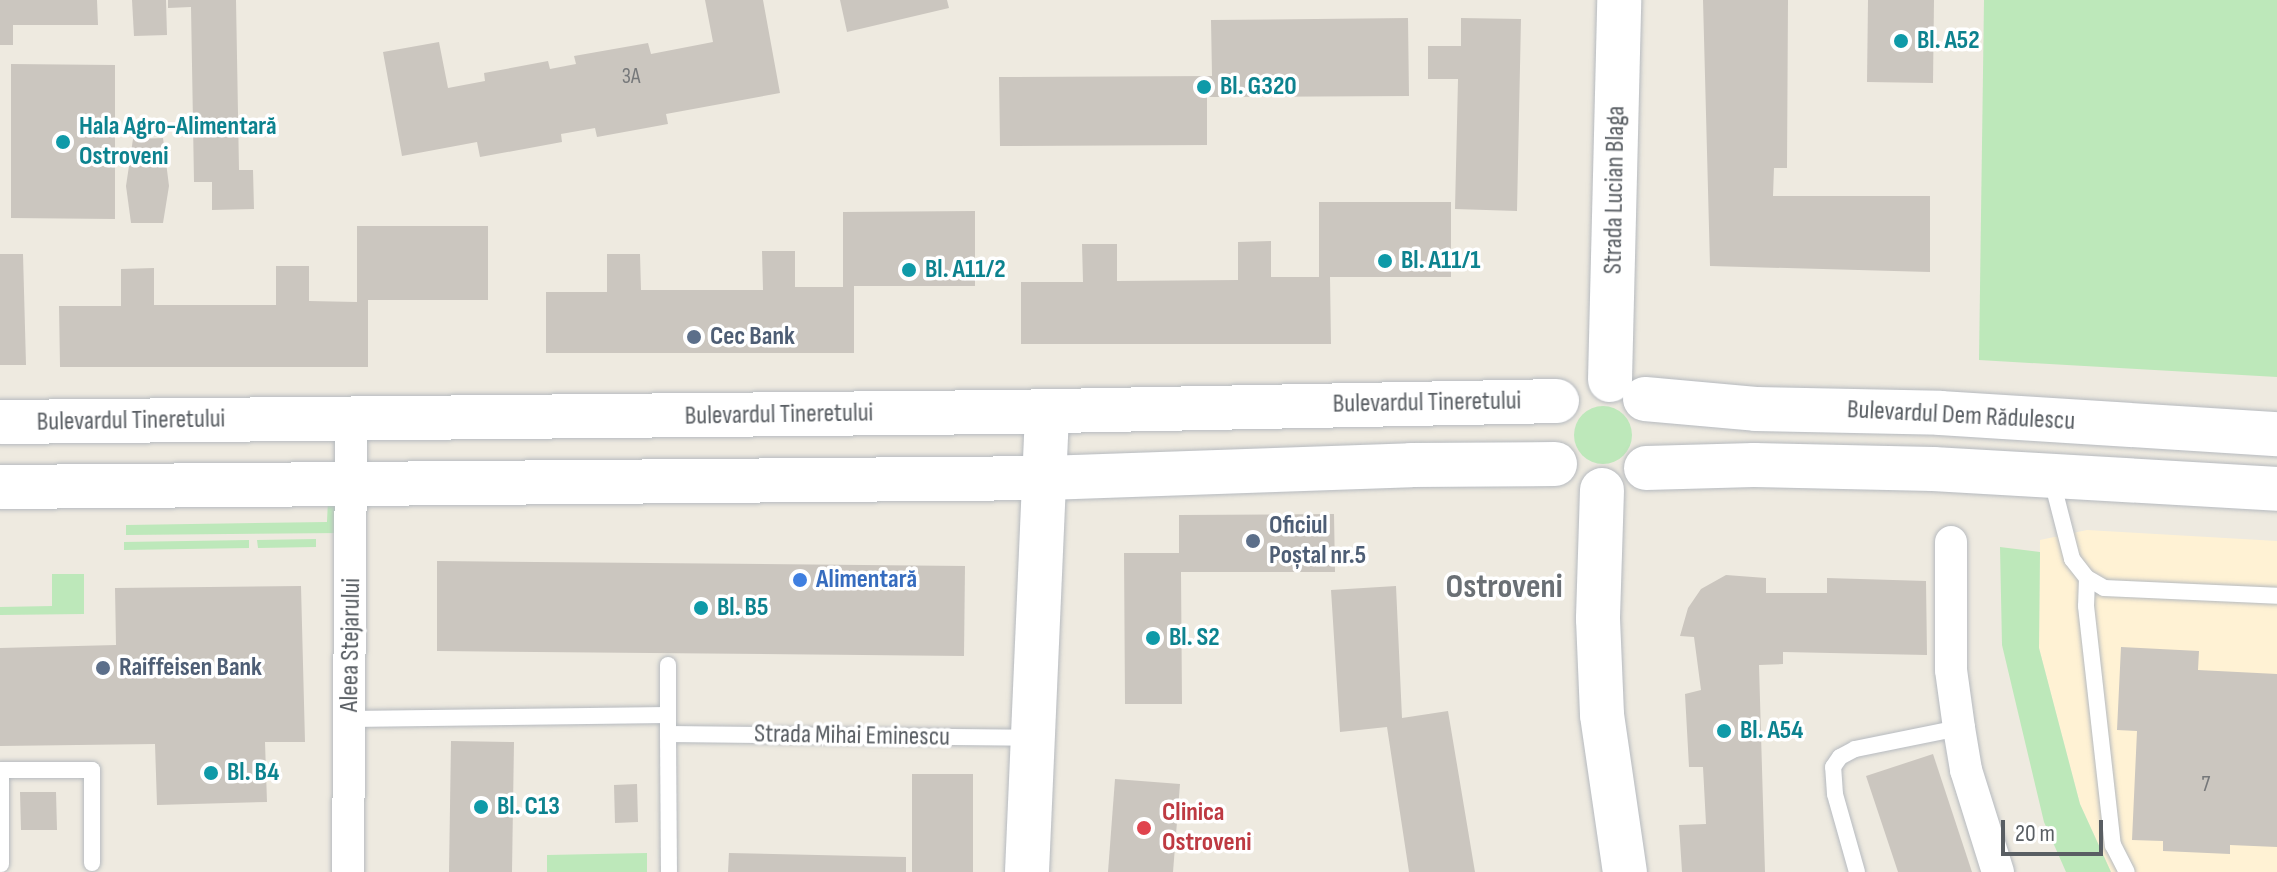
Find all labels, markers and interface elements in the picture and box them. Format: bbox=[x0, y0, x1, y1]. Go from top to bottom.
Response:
place label: Bl. A52 bbox=[1917, 25, 1980, 57]
marker: Bl. A52 bbox=[1892, 32, 1910, 50]
house number: 3A bbox=[622, 64, 640, 90]
place label: Bl. G320 bbox=[1220, 71, 1297, 103]
marker: Bl. G320 bbox=[1195, 78, 1213, 96]
street label: Strada Lucian Blaga bbox=[1598, 105, 1632, 275]
place label: Hala Agro-Alimentară Ostroveni bbox=[79, 111, 277, 172]
marker: Hala Agro-Alimentară Ostroveni bbox=[54, 133, 72, 151]
place label: Bl. A11/1 bbox=[1401, 245, 1481, 277]
marker: Bl. A11/1 bbox=[1376, 252, 1394, 270]
place label: Bl. A11/2 bbox=[925, 254, 1006, 286]
marker: Bl. A11/2 bbox=[900, 261, 918, 279]
place label: Cec Bank bbox=[710, 321, 795, 353]
marker: Cec Bank bbox=[685, 328, 703, 346]
street label: Bulevardul Tineretului bbox=[1332, 386, 1522, 420]
street label: Bulevardul Dem Rădulescu bbox=[1846, 394, 2076, 438]
street label: Bulevardul Tineretului bbox=[684, 398, 874, 432]
street label: Bulevardul Tineretului bbox=[36, 404, 226, 438]
place label: Oficiul Poștal nr.5 bbox=[1269, 510, 1366, 572]
marker: Oficiul Poștal nr.5 bbox=[1244, 532, 1262, 550]
place label: Alimentară bbox=[816, 564, 917, 596]
district label: Ostroveni bbox=[1445, 567, 1563, 607]
marker: Alimentară bbox=[791, 571, 809, 589]
street label: Aleea Stejarului bbox=[334, 578, 368, 712]
place label: Bl. B5 bbox=[717, 592, 768, 624]
marker: Bl. B5 bbox=[692, 599, 710, 617]
place label: Bl. S2 bbox=[1169, 622, 1220, 654]
marker: Bl. S2 bbox=[1144, 629, 1162, 647]
place label: Raiffeisen Bank bbox=[119, 652, 262, 684]
marker: Raiffeisen Bank bbox=[94, 659, 112, 677]
place label: Bl. A54 bbox=[1740, 715, 1803, 747]
street label: Strada Mihai Eminescu bbox=[754, 719, 950, 753]
marker: Bl. A54 bbox=[1715, 722, 1733, 740]
place label: Bl. B4 bbox=[227, 757, 279, 789]
marker: Bl. B4 bbox=[202, 764, 220, 782]
house number: 7 bbox=[2202, 772, 2210, 798]
place label: Bl. C13 bbox=[497, 791, 560, 823]
place label: Clinica Ostroveni bbox=[1162, 797, 1252, 858]
marker: Bl. C13 bbox=[472, 798, 490, 816]
scale bar bbox=[2005, 804, 2107, 854]
marker: Clinica Ostroveni bbox=[1133, 817, 1155, 839]
text: 20 m bbox=[2015, 819, 2055, 848]

